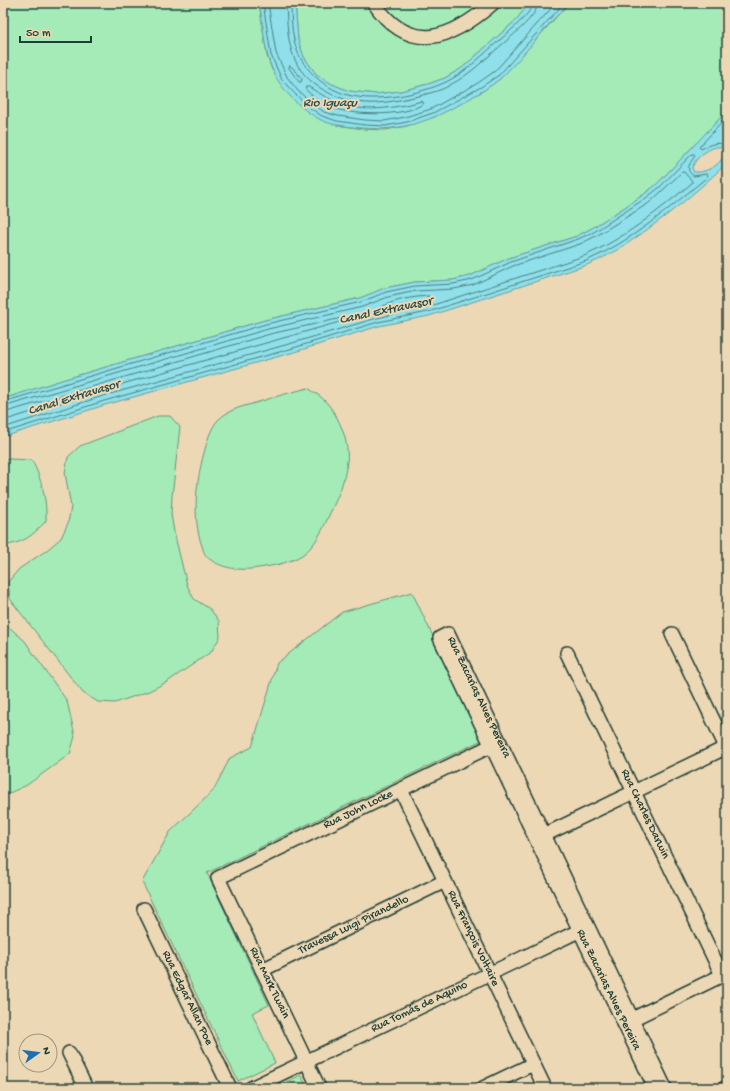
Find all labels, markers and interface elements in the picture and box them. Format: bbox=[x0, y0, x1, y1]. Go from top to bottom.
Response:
scale bar bbox=[20, 18, 91, 44]
text: 50 m bbox=[26, 27, 51, 41]
water label: Rio Iguaçu bbox=[303, 96, 358, 111]
water label: Canal Extravasor bbox=[338, 293, 436, 328]
water label: Canal Extravasor bbox=[27, 376, 124, 419]
street label: Rua Zacarias Alves Pereira bbox=[443, 635, 513, 761]
street label: Rua Charles Darwin bbox=[617, 767, 672, 862]
street label: Rua John Locke bbox=[321, 787, 396, 833]
street label: Rua François Voltaire bbox=[444, 888, 502, 989]
street label: Travessa Luigi Pirandello bbox=[295, 893, 411, 959]
street label: Rua Zacarias Alves Pereira bbox=[573, 927, 644, 1053]
street label: Rua Mark Twain bbox=[246, 945, 292, 1021]
street label: Rua Edgar Allan Poe bbox=[158, 949, 216, 1049]
street label: Rua Tomás de Aquino bbox=[369, 978, 470, 1036]
north arrow bbox=[18, 1033, 58, 1073]
text: N bbox=[39, 1046, 52, 1056]

